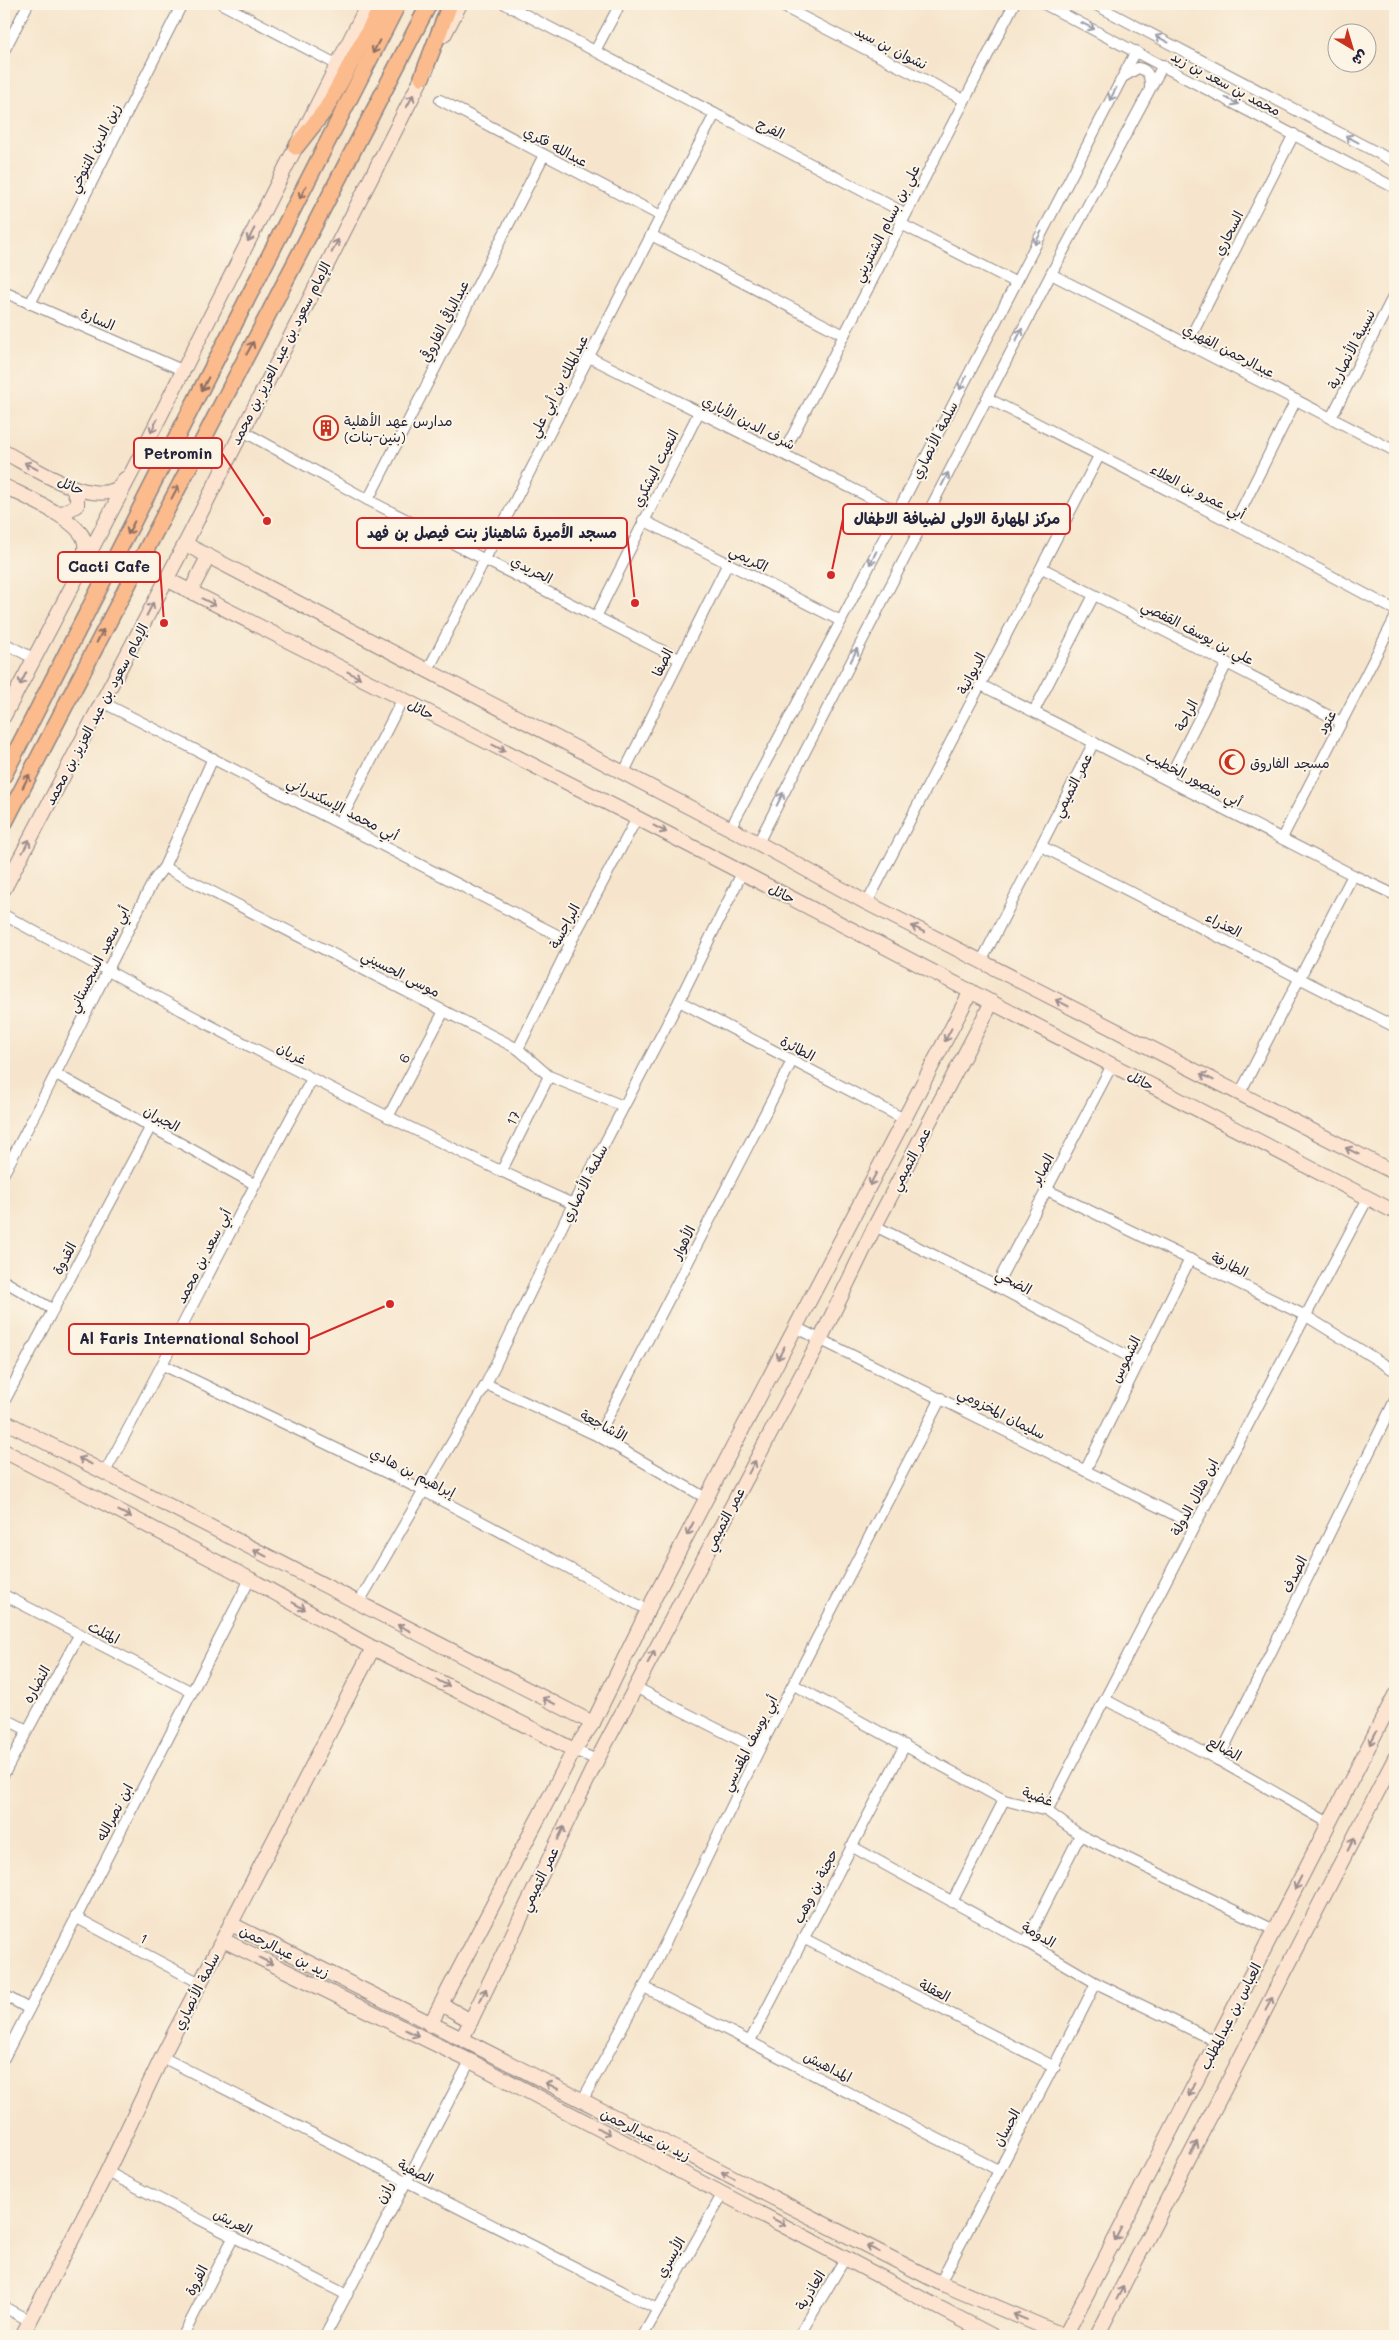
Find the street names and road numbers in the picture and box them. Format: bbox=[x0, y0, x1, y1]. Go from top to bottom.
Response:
street label: نشوان بن سيد bbox=[851, 21, 931, 73]
street label: محمد بن سعد بن زيد bbox=[1168, 46, 1284, 120]
street label: زين الدين التنوخي bbox=[63, 100, 128, 198]
street label: الفرج bbox=[753, 113, 788, 144]
street label: عبدالله فكري bbox=[520, 121, 591, 173]
street label: علي بن بسام الشنتريني bbox=[848, 161, 927, 287]
street label: السحاري bbox=[1209, 207, 1249, 259]
street label: الإمام سعود بن عبد العزيز بن محمد bbox=[225, 258, 336, 449]
street label: عبدالباقي الفاروقي bbox=[415, 277, 475, 366]
street label: السارة bbox=[78, 303, 118, 335]
street label: نسيبة الأنصارية bbox=[1323, 306, 1379, 392]
street label: عبدالرحمن الفهري bbox=[1179, 319, 1278, 383]
street label: عبدالملك بن أبي علي bbox=[524, 331, 596, 442]
street label: شرف الدين الأباري bbox=[698, 390, 799, 455]
street label: سلمة الأنصاري bbox=[906, 398, 964, 483]
street label: النعيت اليشكري bbox=[627, 426, 684, 511]
street label: أبي عمرو بن العلاء bbox=[1145, 459, 1249, 527]
street label: حائل bbox=[55, 471, 87, 499]
street label: الكريمي bbox=[725, 540, 772, 579]
street label: الحريدي bbox=[507, 550, 556, 589]
street label: علي بن يوسف القفصي bbox=[1137, 595, 1258, 672]
street label: الإمام سعود بن عبد العزيز بن محمد bbox=[40, 620, 154, 809]
street label: الصفا bbox=[647, 645, 677, 679]
street label: الديوانية bbox=[952, 649, 990, 697]
street label: حائل bbox=[404, 694, 438, 724]
street label: الراحة bbox=[1170, 696, 1202, 734]
street label: عتود bbox=[1312, 707, 1340, 737]
street label: أبي منصور الخطيب bbox=[1141, 745, 1246, 814]
street label: عمر التميمي bbox=[1048, 750, 1100, 822]
street label: أبي محمد الإسكندراني bbox=[282, 772, 403, 848]
street label: حائل bbox=[765, 878, 799, 908]
street label: البراجسة bbox=[544, 900, 584, 952]
street label: أبي سعيد السجستاني bbox=[63, 902, 137, 1017]
street label: العذراء bbox=[1203, 907, 1245, 941]
street label: موسى الحسيني bbox=[357, 945, 444, 1005]
street label: الطائرة bbox=[777, 1031, 819, 1065]
street label: غريان bbox=[274, 1037, 310, 1069]
street label: 6 bbox=[394, 1050, 414, 1066]
street label: حائل bbox=[1124, 1065, 1158, 1095]
street label: الجبران bbox=[140, 1100, 184, 1136]
street label: 17 bbox=[501, 1107, 525, 1128]
street label: عمر التميمي bbox=[885, 1124, 938, 1196]
street label: سلمة الأنصاري bbox=[556, 1141, 614, 1226]
street label: الصابر bbox=[1025, 1150, 1058, 1189]
street label: أبي سعد بن محمد bbox=[171, 1205, 239, 1308]
street label: الأهوار bbox=[666, 1222, 699, 1263]
street label: القدوة bbox=[48, 1238, 80, 1278]
street label: الطارفة bbox=[1208, 1247, 1252, 1281]
street label: الضحي bbox=[991, 1263, 1035, 1302]
street label: الشموس bbox=[1105, 1332, 1145, 1386]
street label: سليمان المخزومي bbox=[953, 1383, 1049, 1447]
street label: الأشاجعة bbox=[577, 1405, 631, 1445]
street label: إبراهيم بن هادي bbox=[366, 1442, 459, 1504]
street label: ابن هلال الدولة bbox=[1166, 1455, 1222, 1539]
street label: عمر التميمي bbox=[699, 1484, 752, 1556]
street label: الصدف bbox=[1277, 1552, 1311, 1596]
street label: المثلث bbox=[85, 1616, 123, 1648]
street label: النضاره bbox=[18, 1662, 54, 1706]
street label: أبي يوسف المقدسي bbox=[717, 1691, 785, 1796]
street label: الضالع bbox=[1204, 1731, 1245, 1767]
street label: ابن نصرالله bbox=[91, 1780, 137, 1844]
street label: غضية bbox=[1020, 1782, 1056, 1810]
street label: عمر التميمي bbox=[515, 1844, 566, 1916]
street label: حجنة بن وهب bbox=[788, 1845, 842, 1927]
street label: الدومة bbox=[1018, 1917, 1060, 1951]
street label: زيد بن عبدالرحمن bbox=[237, 1920, 333, 1982]
street label: 1 bbox=[137, 1928, 151, 1948]
street label: سلمة الأنصاري bbox=[168, 1949, 226, 2034]
street label: العباس بن عبدالمطلب bbox=[1195, 1959, 1265, 2073]
street label: العقلة bbox=[916, 1974, 954, 2006]
street label: المداهيش bbox=[801, 2046, 855, 2086]
street label: زيد بن عبدالرحمن bbox=[598, 2103, 694, 2165]
street label: الحسان bbox=[988, 2105, 1024, 2149]
street label: الصفية bbox=[395, 2154, 437, 2188]
street label: رازن bbox=[370, 2177, 398, 2207]
street label: العريش bbox=[210, 2203, 256, 2239]
street label: الأيسري bbox=[651, 2233, 691, 2282]
street label: الفروة bbox=[180, 2261, 212, 2299]
street label: العاذرية bbox=[791, 2267, 829, 2313]

